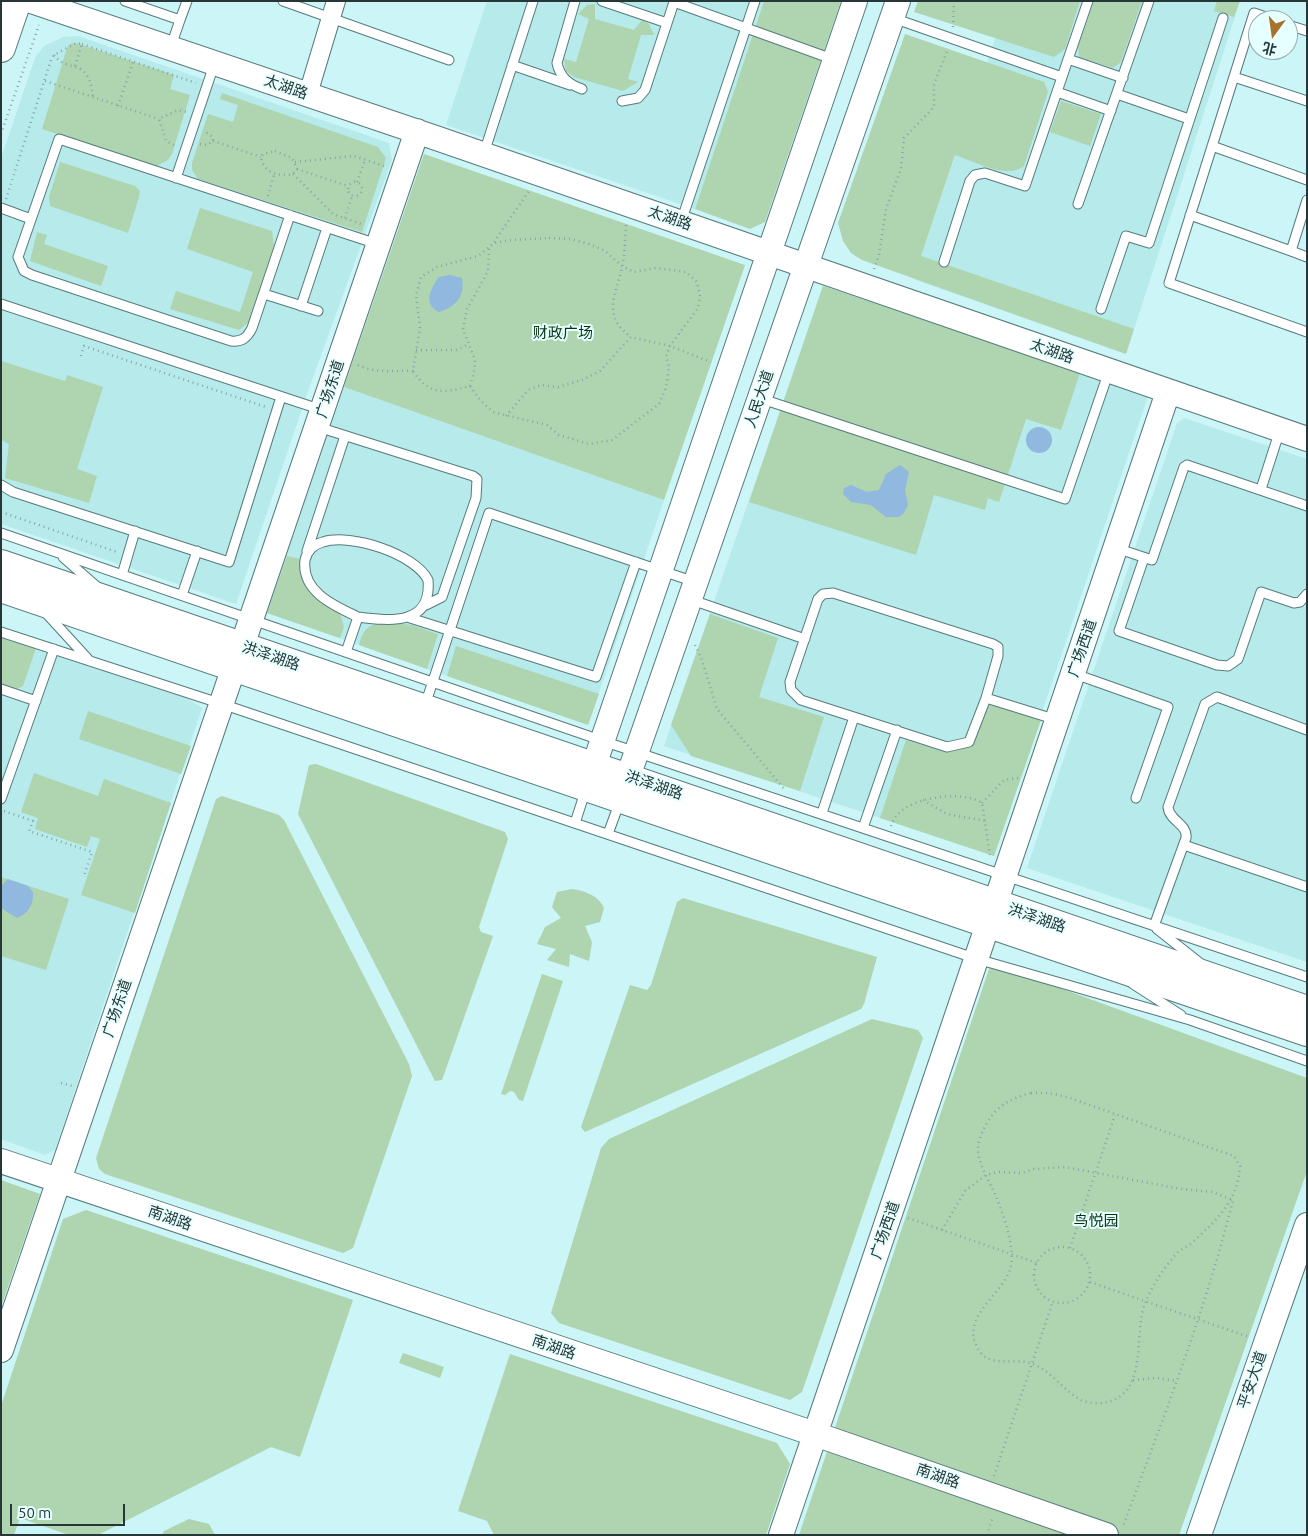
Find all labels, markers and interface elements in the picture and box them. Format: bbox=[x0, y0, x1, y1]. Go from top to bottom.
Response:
north arrow bbox=[1248, 10, 1298, 60]
text: 北 bbox=[1261, 39, 1278, 58]
street label: 太湖路 bbox=[262, 71, 310, 103]
street label: 太湖路 bbox=[646, 202, 694, 234]
park label: 财政广场 bbox=[533, 324, 593, 342]
street label: 太湖路 bbox=[1028, 335, 1076, 367]
street label: 广场东道 bbox=[312, 358, 348, 420]
street label: 人民大道 bbox=[741, 368, 777, 430]
street label: 广场西道 bbox=[1064, 617, 1100, 679]
street label: 洪泽湖路 bbox=[240, 638, 302, 674]
street label: 洪泽湖路 bbox=[623, 767, 685, 803]
street label: 洪泽湖路 bbox=[1006, 900, 1068, 936]
street label: 广场东道 bbox=[99, 977, 135, 1039]
street label: 广场西道 bbox=[867, 1199, 903, 1261]
street label: 南湖路 bbox=[146, 1202, 194, 1234]
park label: 鸟悦园 bbox=[1074, 1212, 1118, 1230]
street label: 南湖路 bbox=[530, 1331, 578, 1363]
street label: 平安大道 bbox=[1234, 1349, 1270, 1411]
street label: 南湖路 bbox=[914, 1460, 962, 1492]
scale bar bbox=[12, 1494, 128, 1526]
text: 50 m bbox=[18, 1504, 51, 1521]

